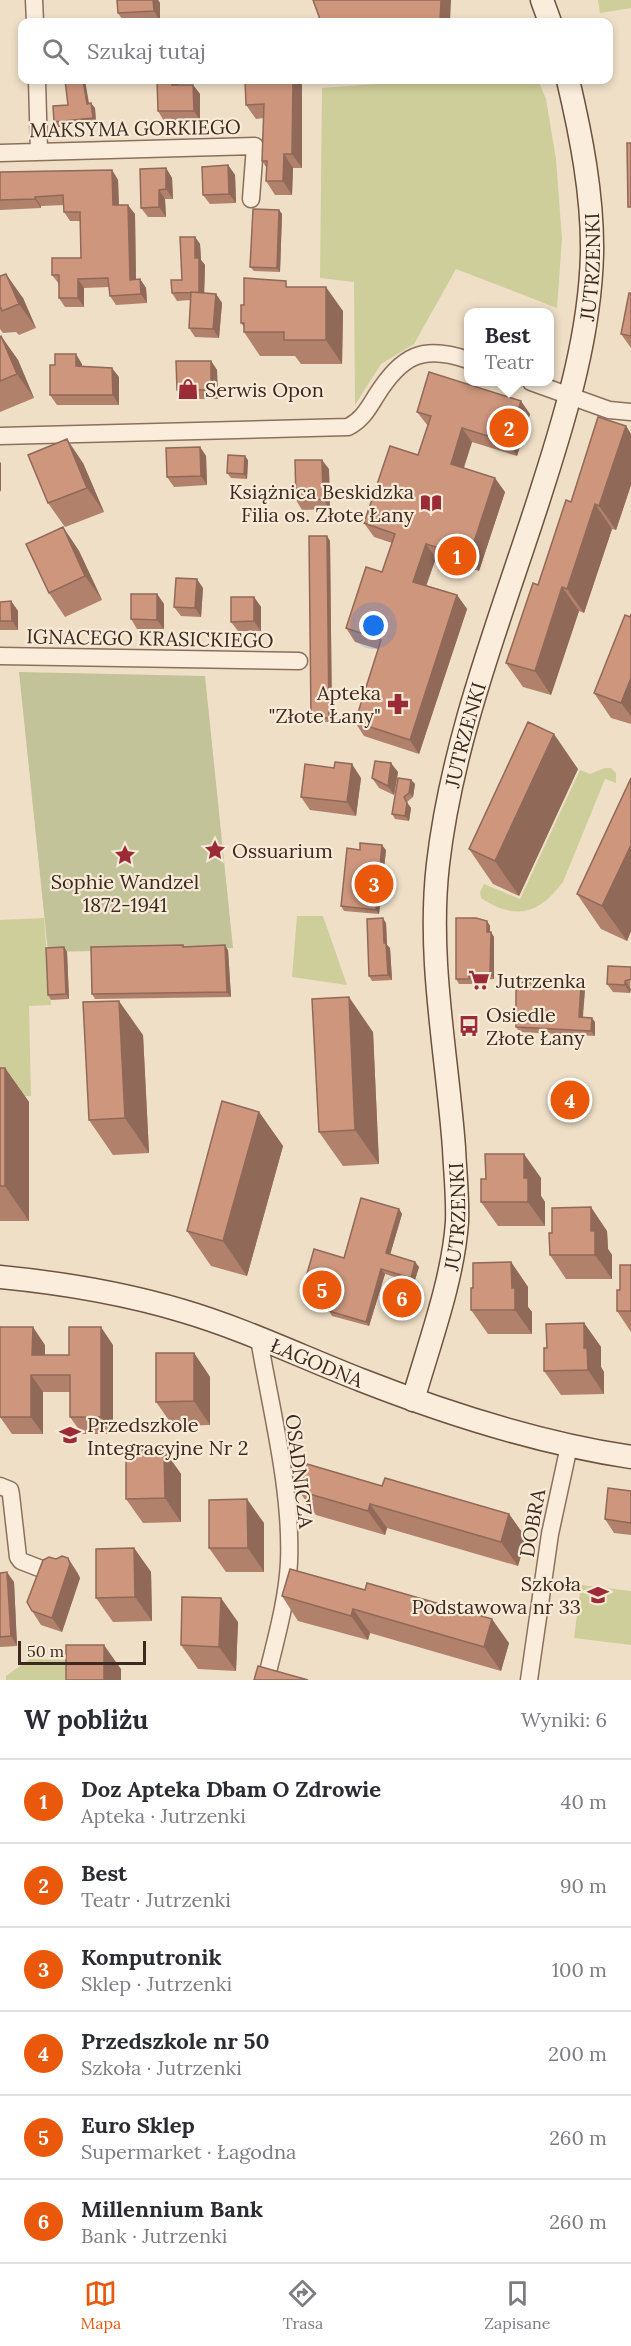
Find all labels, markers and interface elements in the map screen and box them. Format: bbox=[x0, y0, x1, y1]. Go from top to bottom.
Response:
search box bbox=[18, 18, 613, 84]
icon: search bbox=[39, 35, 72, 68]
text: Szukaj tutaj bbox=[87, 37, 206, 65]
street label: MAKSYMA GORKIEGO bbox=[29, 114, 241, 142]
street label: JUTRZENKI bbox=[573, 212, 605, 323]
popup bbox=[464, 308, 554, 386]
text: Best bbox=[484, 321, 531, 349]
text: Teatr bbox=[484, 349, 534, 374]
shop icon: Serwis Opon bbox=[176, 377, 200, 401]
place label: Serwis Opon bbox=[205, 377, 324, 402]
pin: 2 bbox=[490, 406, 528, 450]
place label: Książnica Beskidzka Filia os. Złote Łany bbox=[229, 479, 414, 527]
library icon: Książnica Beskidzka Filia os. Złote Łany bbox=[419, 491, 443, 515]
pin: 1 bbox=[438, 534, 476, 578]
your location bbox=[359, 611, 388, 640]
street label: IGNACEGO KRASICKIEGO bbox=[26, 623, 274, 653]
street label: JUTRZENKI bbox=[438, 679, 490, 791]
place label: Apteka "Złote Łany" bbox=[269, 680, 381, 728]
pharmacy icon: Apteka "Złote Łany" bbox=[386, 692, 410, 716]
place icon: Ossuarium bbox=[203, 838, 227, 862]
place label: Ossuarium bbox=[232, 838, 333, 863]
place icon: Sophie Wandzel 1872-1941 bbox=[113, 843, 137, 867]
pin: 3 bbox=[354, 862, 394, 906]
place label: Sophie Wandzel 1872-1941 bbox=[51, 869, 199, 917]
supermarket icon: Jutrzenka bbox=[467, 968, 491, 992]
place label: Jutrzenka bbox=[495, 968, 586, 993]
place label: Osiedle Złote Łany bbox=[486, 1002, 585, 1050]
bus stop icon: Osiedle Złote Łany bbox=[457, 1014, 481, 1038]
pin: 4 bbox=[550, 1078, 590, 1122]
street label: JUTRZENKI bbox=[437, 1162, 470, 1274]
pin: 5 bbox=[302, 1268, 342, 1312]
pin: 6 bbox=[382, 1276, 422, 1320]
street label: ŁAGODNA bbox=[267, 1332, 367, 1392]
place label: Przedszkole Integracyjne Nr 2 bbox=[87, 1412, 248, 1460]
street label: OSADNICZA bbox=[281, 1412, 319, 1530]
school or university icon: Przedszkole Integracyjne Nr 2 bbox=[58, 1423, 82, 1447]
street label: DOBRA bbox=[514, 1486, 550, 1559]
place label: Szkoła Podstawowa nr 33 bbox=[411, 1571, 581, 1619]
school or university icon: Szkoła Podstawowa nr 33 bbox=[586, 1583, 610, 1607]
scale bar bbox=[18, 1638, 146, 1666]
text: 50 m bbox=[27, 1641, 64, 1661]
text: W pobliżu bbox=[24, 1703, 148, 1736]
text: Wyniki: 6 bbox=[521, 1707, 607, 1732]
text: Doz Apteka Dbam O Zdrowie bbox=[81, 1775, 381, 1803]
text: 1 bbox=[39, 1789, 48, 1814]
text: 40 m bbox=[561, 1789, 607, 1814]
text: Apteka · Jutrzenki bbox=[81, 1803, 246, 1828]
text: Best bbox=[81, 1859, 127, 1887]
text: 2 bbox=[38, 1873, 49, 1898]
text: 90 m bbox=[560, 1873, 607, 1898]
text: Teatr · Jutrzenki bbox=[81, 1887, 231, 1912]
text: Komputronik bbox=[81, 1943, 222, 1971]
text: 3 bbox=[38, 1957, 49, 1982]
text: 100 m bbox=[552, 1957, 607, 1982]
text: Sklep · Jutrzenki bbox=[81, 1971, 232, 1996]
text: Przedszkole nr 50 bbox=[81, 2027, 269, 2055]
text: 4 bbox=[38, 2041, 49, 2066]
text: 200 m bbox=[548, 2041, 607, 2066]
text: Szkoła · Jutrzenki bbox=[81, 2055, 242, 2080]
text: Euro Sklep bbox=[81, 2111, 195, 2139]
text: 5 bbox=[38, 2125, 49, 2150]
text: 260 m bbox=[549, 2125, 607, 2150]
text: Supermarket · Łagodna bbox=[81, 2139, 296, 2164]
text: Millennium Bank bbox=[81, 2195, 263, 2223]
text: 6 bbox=[38, 2209, 49, 2234]
text: 260 m bbox=[549, 2209, 607, 2234]
text: Bank · Jutrzenki bbox=[81, 2223, 227, 2248]
tab: Mapa bbox=[81, 2277, 121, 2333]
tab: Trasa bbox=[282, 2277, 323, 2333]
tab: Zapisane bbox=[484, 2277, 550, 2333]

